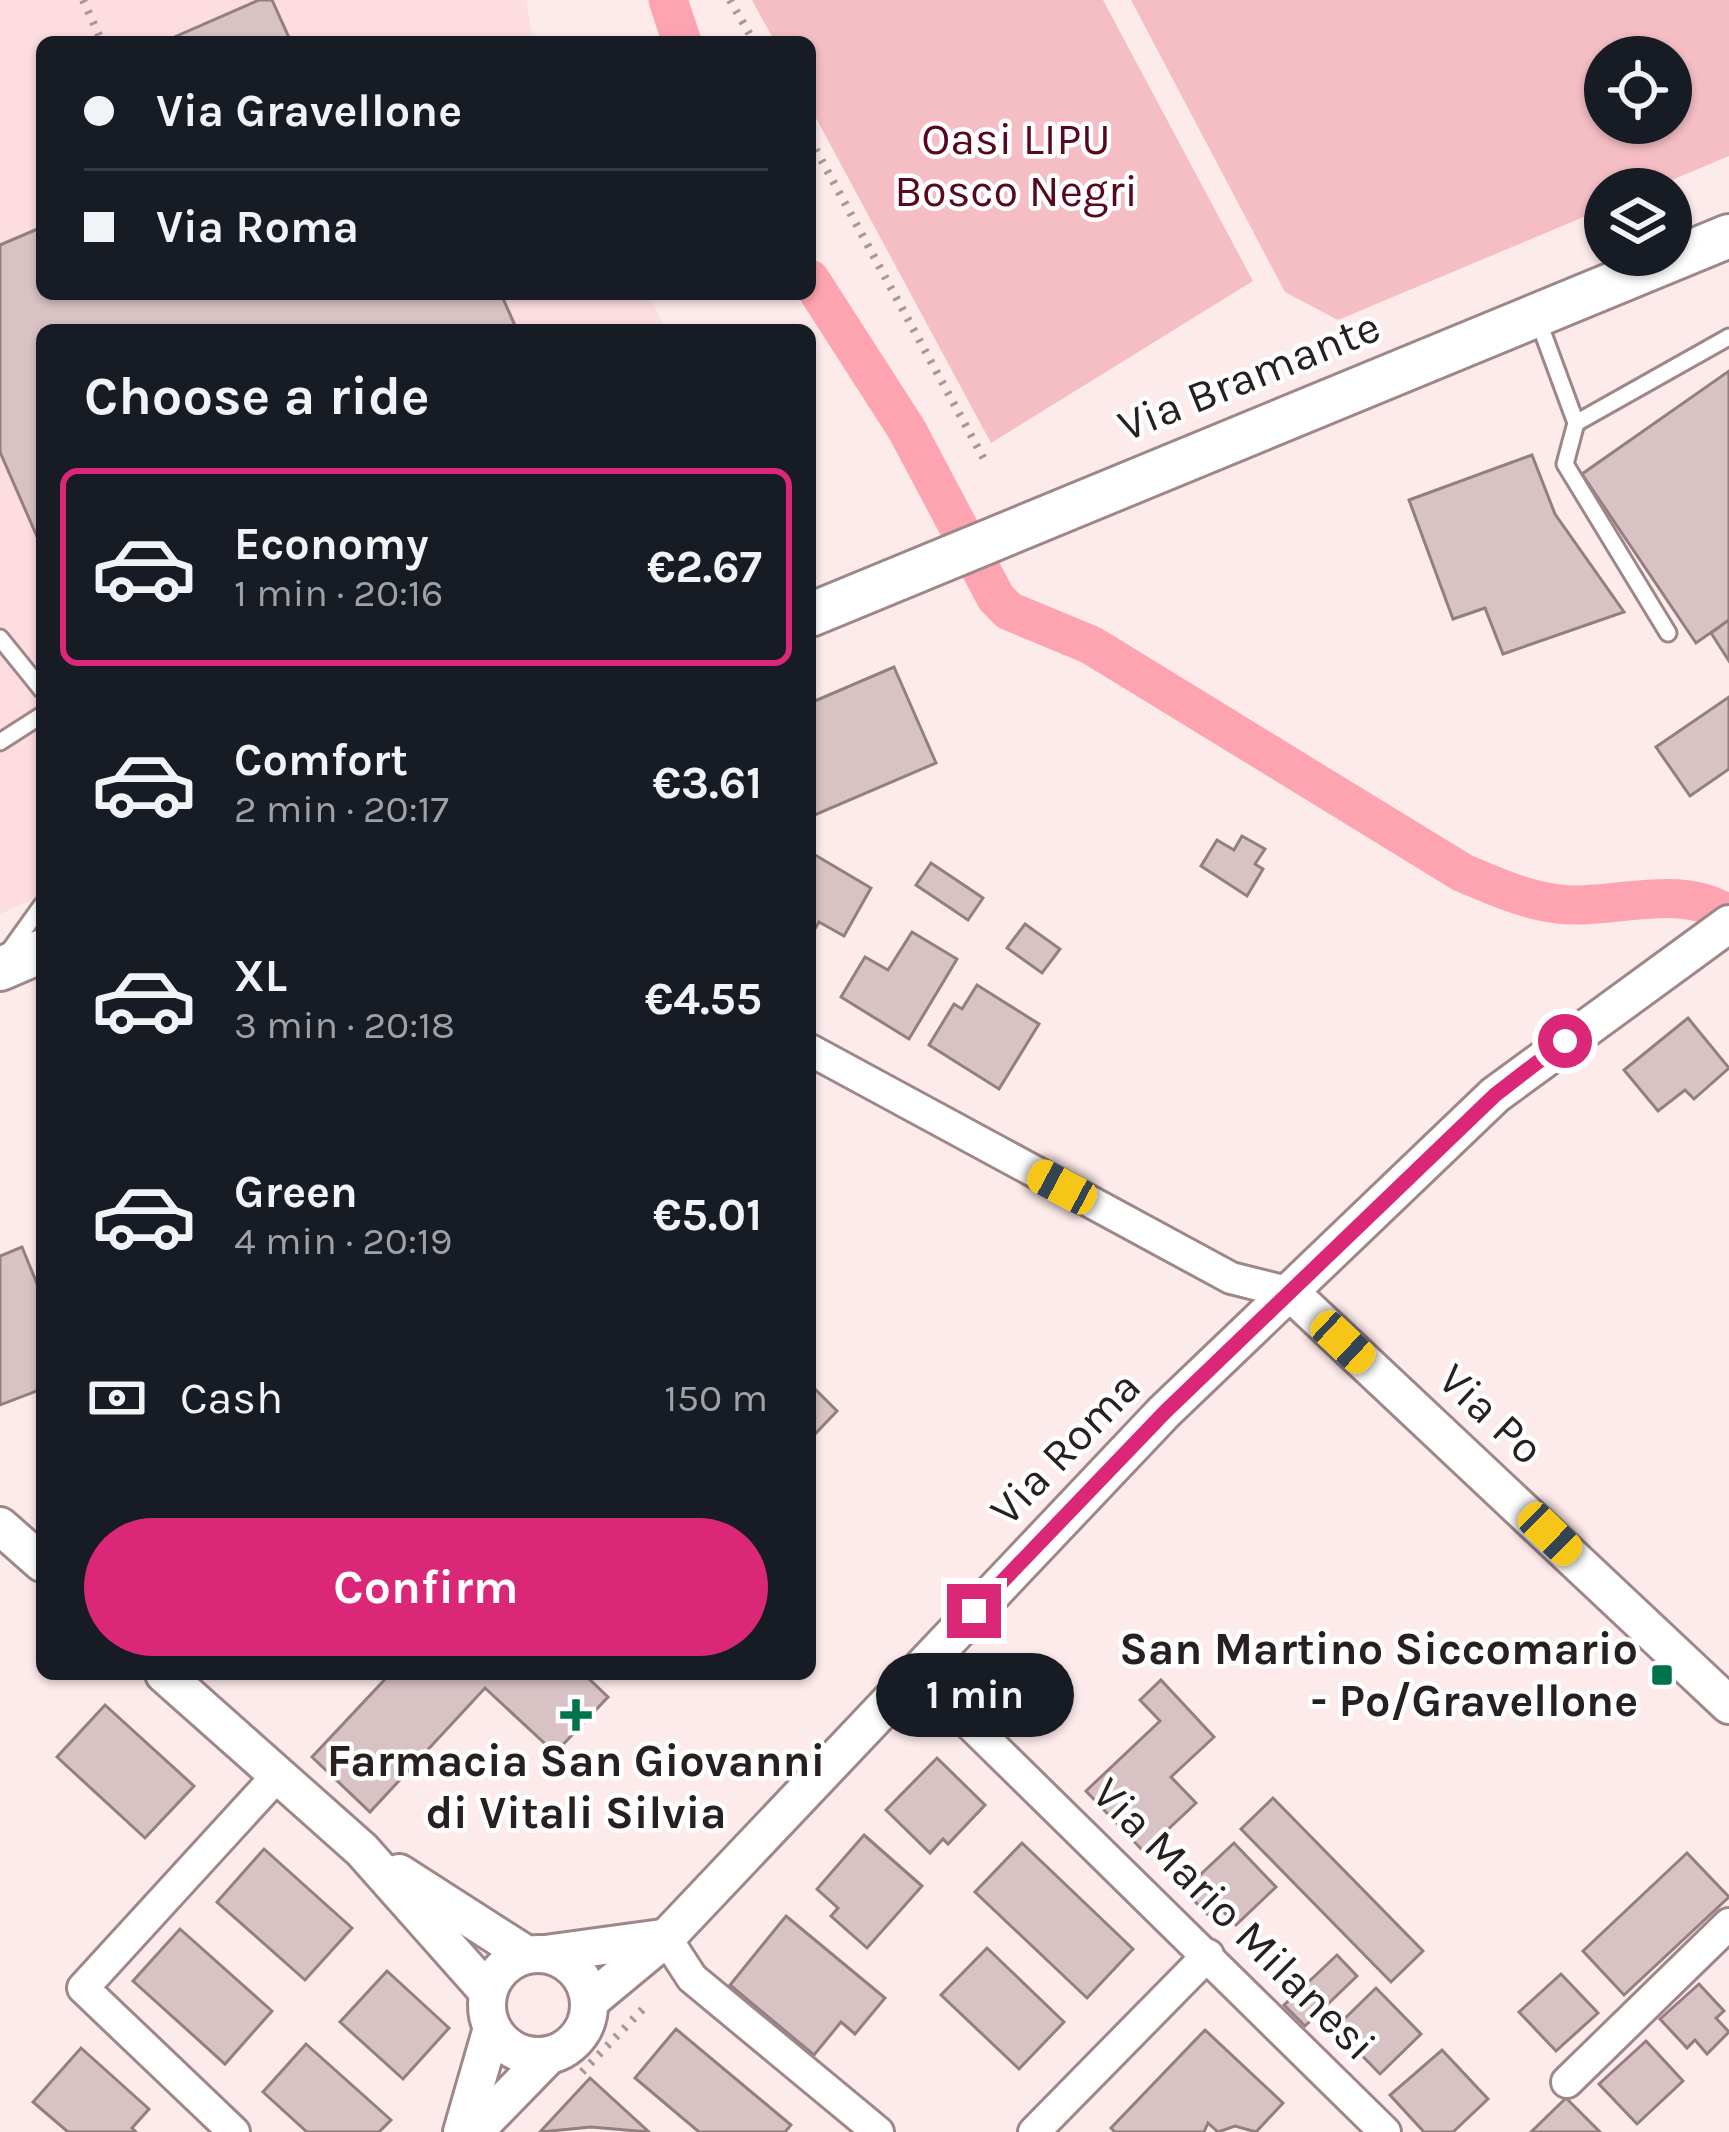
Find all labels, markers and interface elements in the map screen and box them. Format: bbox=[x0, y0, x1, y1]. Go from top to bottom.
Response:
map controls bbox=[1584, 36, 1692, 276]
button: locate bbox=[1584, 36, 1692, 144]
text: Via Gravellone bbox=[156, 85, 462, 137]
park label: Oasi LIPU Bosco Negri bbox=[894, 113, 1138, 218]
button: layers bbox=[1584, 168, 1692, 276]
text: Via Roma bbox=[156, 201, 359, 253]
street label: Via Bramante bbox=[1111, 300, 1387, 452]
text: Choose a ride bbox=[84, 364, 430, 428]
icon: car bbox=[90, 513, 198, 621]
text: Economy bbox=[234, 518, 429, 570]
text: €2.67 bbox=[647, 541, 762, 593]
text: 1 min · 20:16 bbox=[234, 570, 443, 616]
icon: car bbox=[90, 729, 198, 837]
text: Comfort bbox=[234, 734, 408, 786]
text: €3.61 bbox=[652, 757, 762, 809]
text: 2 min · 20:17 bbox=[234, 786, 449, 832]
icon: car bbox=[90, 945, 198, 1053]
text: XL bbox=[234, 950, 287, 1002]
text: €4.55 bbox=[645, 973, 762, 1025]
text: 3 min · 20:18 bbox=[234, 1002, 455, 1048]
route start bbox=[1538, 1014, 1592, 1068]
car bbox=[1022, 1154, 1102, 1220]
icon: car bbox=[90, 1161, 198, 1269]
text: Green bbox=[234, 1166, 358, 1218]
text: €5.01 bbox=[653, 1189, 762, 1241]
text: 4 min · 20:19 bbox=[234, 1218, 452, 1264]
car bbox=[1304, 1304, 1382, 1380]
street label: Via Po bbox=[1428, 1353, 1554, 1475]
street label: Via Roma bbox=[979, 1360, 1151, 1536]
icon: cash bbox=[84, 1365, 150, 1431]
text: Cash bbox=[180, 1372, 283, 1424]
text: 150 m bbox=[664, 1375, 768, 1421]
car bbox=[1512, 1496, 1588, 1572]
button: Confirm bbox=[84, 1518, 768, 1656]
route end bbox=[947, 1584, 1001, 1638]
place label: San Martino Siccomario - Po/Gravellone bbox=[1119, 1623, 1638, 1727]
callout: 1 min bbox=[875, 1653, 1073, 1737]
marker: San Martino Siccomario - Po/Gravellone bbox=[1649, 1662, 1675, 1688]
text: 1 min bbox=[926, 1672, 1024, 1718]
marker: Farmacia San Giovanni di Vitali Silvia bbox=[563, 1702, 589, 1728]
place label: Farmacia San Giovanni di Vitali Silvia bbox=[327, 1735, 825, 1839]
street label: Via Mario Milanesi bbox=[1082, 1767, 1386, 2071]

